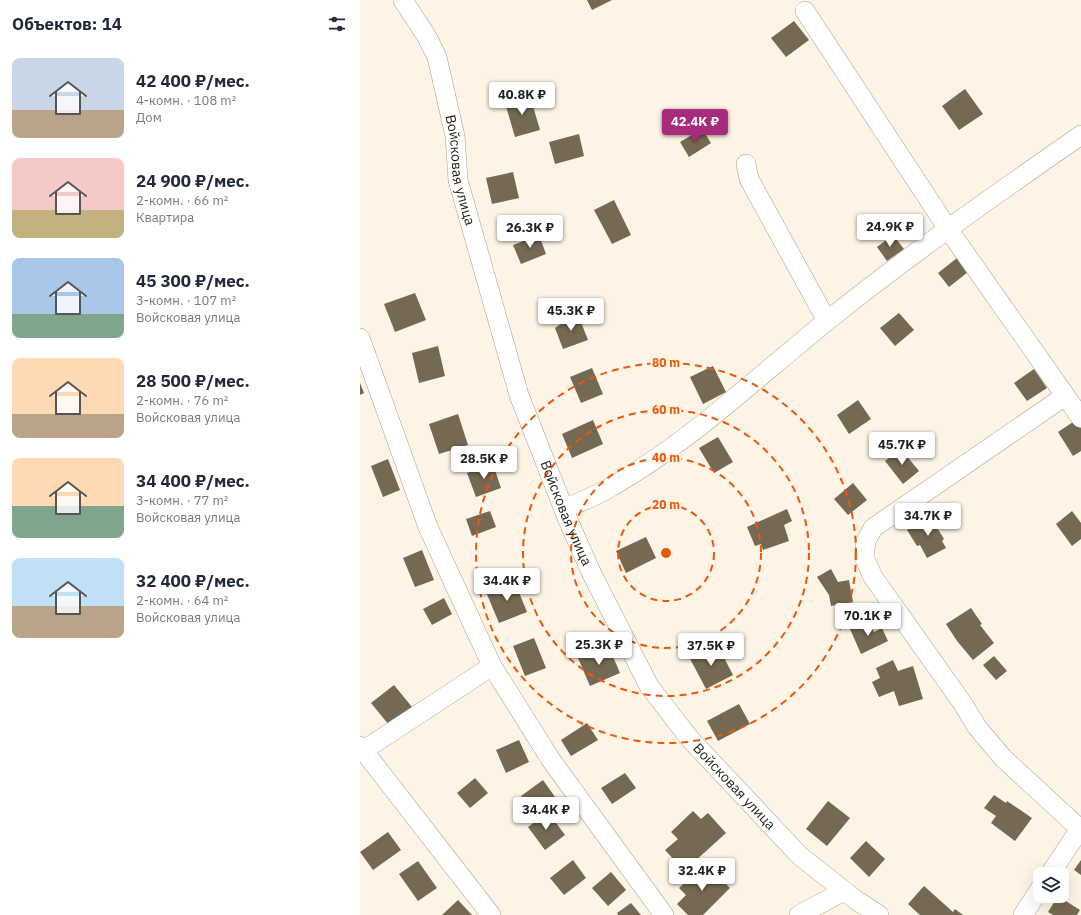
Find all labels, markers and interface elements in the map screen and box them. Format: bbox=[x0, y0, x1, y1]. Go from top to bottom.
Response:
text: Объектов: 14 bbox=[12, 13, 122, 35]
icon: filters bbox=[326, 13, 348, 35]
text: 42 400 ₽/мес. bbox=[136, 70, 250, 92]
icon: home bbox=[44, 74, 92, 122]
pin: 40.8K ₽ bbox=[485, 82, 559, 116]
text: 40.8K ₽ bbox=[498, 86, 546, 103]
text: 4-комн. · 108 m² bbox=[136, 92, 236, 109]
text: Дом bbox=[136, 109, 162, 126]
pin: 42.4K ₽ bbox=[658, 109, 732, 143]
street label: Войсковая улица bbox=[441, 113, 480, 228]
text: 42.4K ₽ bbox=[671, 113, 719, 130]
text: 24 900 ₽/мес. bbox=[136, 170, 250, 192]
icon: home bbox=[44, 174, 92, 222]
text: 2-комн. · 66 m² bbox=[136, 192, 228, 209]
text: Квартира bbox=[136, 209, 194, 226]
pin: 24.9K ₽ bbox=[853, 214, 927, 248]
pin: 26.3K ₽ bbox=[493, 215, 567, 249]
text: 24.9K ₽ bbox=[866, 218, 914, 235]
text: 26.3K ₽ bbox=[506, 219, 554, 236]
text: 45 300 ₽/мес. bbox=[136, 270, 250, 292]
icon: home bbox=[44, 274, 92, 322]
text: 3-комн. · 107 m² bbox=[136, 292, 236, 309]
pin: 45.3K ₽ bbox=[534, 298, 608, 332]
text: 45.3K ₽ bbox=[547, 302, 595, 319]
text: Войсковая улица bbox=[136, 309, 240, 326]
text: 80 m bbox=[652, 355, 680, 370]
text: 28 500 ₽/мес. bbox=[136, 370, 250, 392]
icon: home bbox=[44, 374, 92, 422]
text: 2-комн. · 76 m² bbox=[136, 392, 228, 409]
text: 60 m bbox=[652, 402, 680, 417]
text: Войсковая улица bbox=[136, 409, 240, 426]
pin: 45.7K ₽ bbox=[865, 432, 939, 466]
text: 45.7K ₽ bbox=[878, 436, 926, 453]
pin: 28.5K ₽ bbox=[447, 446, 521, 480]
text: 28.5K ₽ bbox=[460, 450, 508, 467]
text: 40 m bbox=[652, 450, 680, 465]
street label: Войсковая улица bbox=[536, 458, 596, 569]
text: 34 400 ₽/мес. bbox=[136, 470, 250, 492]
icon: home bbox=[44, 474, 92, 522]
text: 3-комн. · 77 m² bbox=[136, 492, 228, 509]
text: 20 m bbox=[652, 497, 680, 512]
pin: 34.7K ₽ bbox=[891, 503, 965, 537]
text: 34.7K ₽ bbox=[904, 507, 952, 524]
text: Войсковая улица bbox=[136, 509, 240, 526]
centre of rings bbox=[659, 546, 673, 560]
pin: 34.4K ₽ bbox=[470, 568, 544, 602]
text: 32 400 ₽/мес. bbox=[136, 570, 250, 592]
text: 34.4K ₽ bbox=[483, 572, 531, 589]
icon: home bbox=[44, 574, 92, 622]
text: 2-комн. · 64 m² bbox=[136, 592, 228, 609]
pin: 70.1K ₽ bbox=[831, 603, 905, 637]
text: 70.1K ₽ bbox=[844, 607, 892, 624]
text: Войсковая улица bbox=[136, 609, 240, 626]
pin: 25.3K ₽ bbox=[562, 632, 636, 666]
pin: 37.5K ₽ bbox=[674, 633, 748, 667]
text: 25.3K ₽ bbox=[575, 636, 623, 653]
text: 37.5K ₽ bbox=[687, 637, 735, 654]
street label: Войсковая улица bbox=[689, 739, 780, 834]
pin: 34.4K ₽ bbox=[509, 797, 583, 831]
text: 34.4K ₽ bbox=[522, 801, 570, 818]
pin: 32.4K ₽ bbox=[665, 858, 739, 892]
text: 32.4K ₽ bbox=[678, 862, 726, 879]
map controls bbox=[1033, 867, 1069, 903]
button: layers bbox=[1033, 867, 1069, 903]

